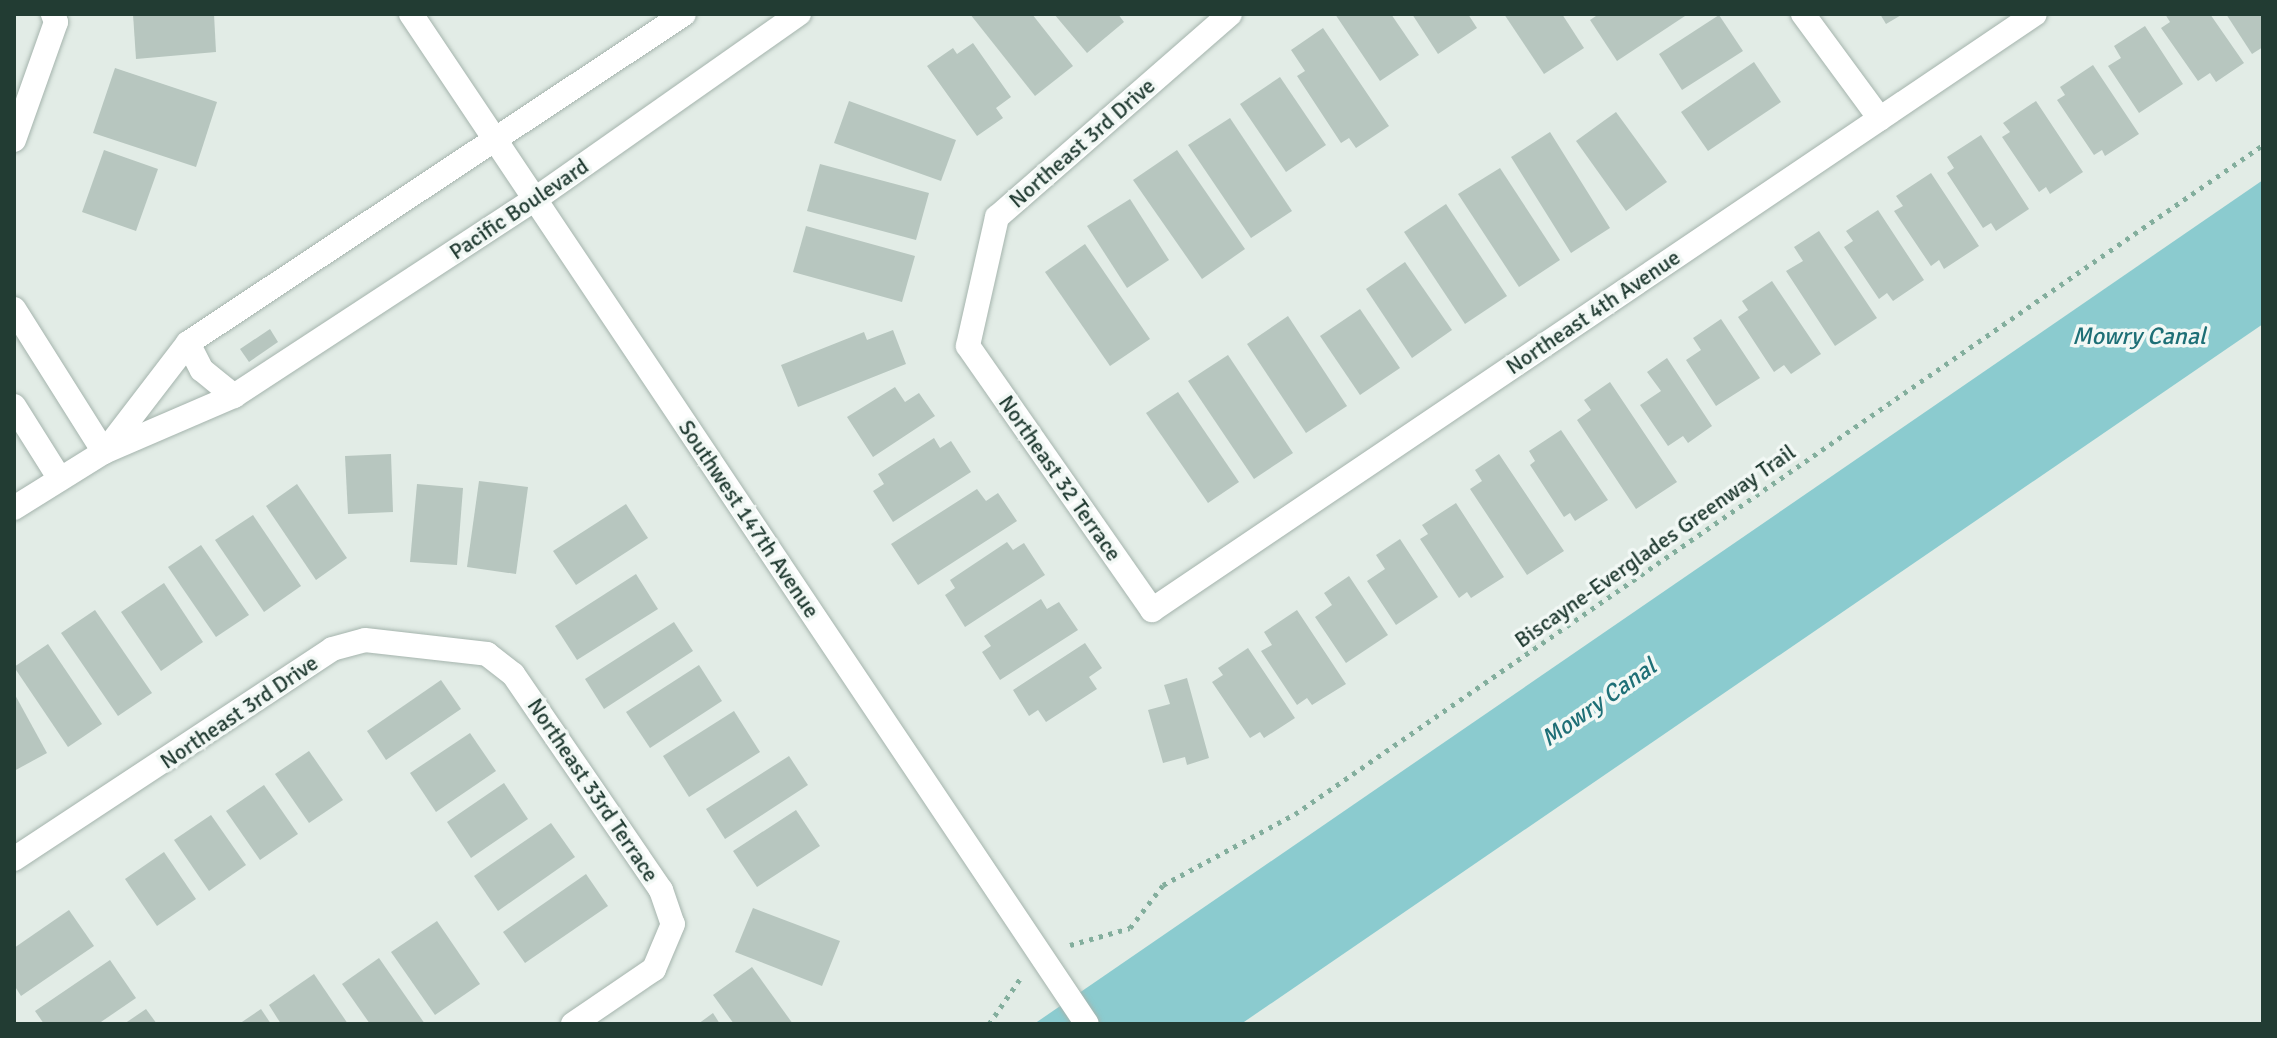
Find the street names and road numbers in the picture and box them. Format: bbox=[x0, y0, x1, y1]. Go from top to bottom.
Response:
street label: Northeast 3rd Drive bbox=[1004, 73, 1160, 213]
street label: Pacific Boulevard bbox=[444, 153, 594, 265]
street label: Northeast 4th Avenue bbox=[1501, 244, 1685, 380]
street label: Northeast 32 Terrace bbox=[993, 390, 1127, 566]
street label: Southwest 147th Avenue bbox=[673, 415, 825, 623]
street label: Biscayne-Everglades Greenway Trail bbox=[1510, 439, 1800, 653]
street label: Northeast 3rd Drive bbox=[155, 649, 323, 775]
street label: Northeast 33rd Terrace bbox=[522, 693, 664, 887]

